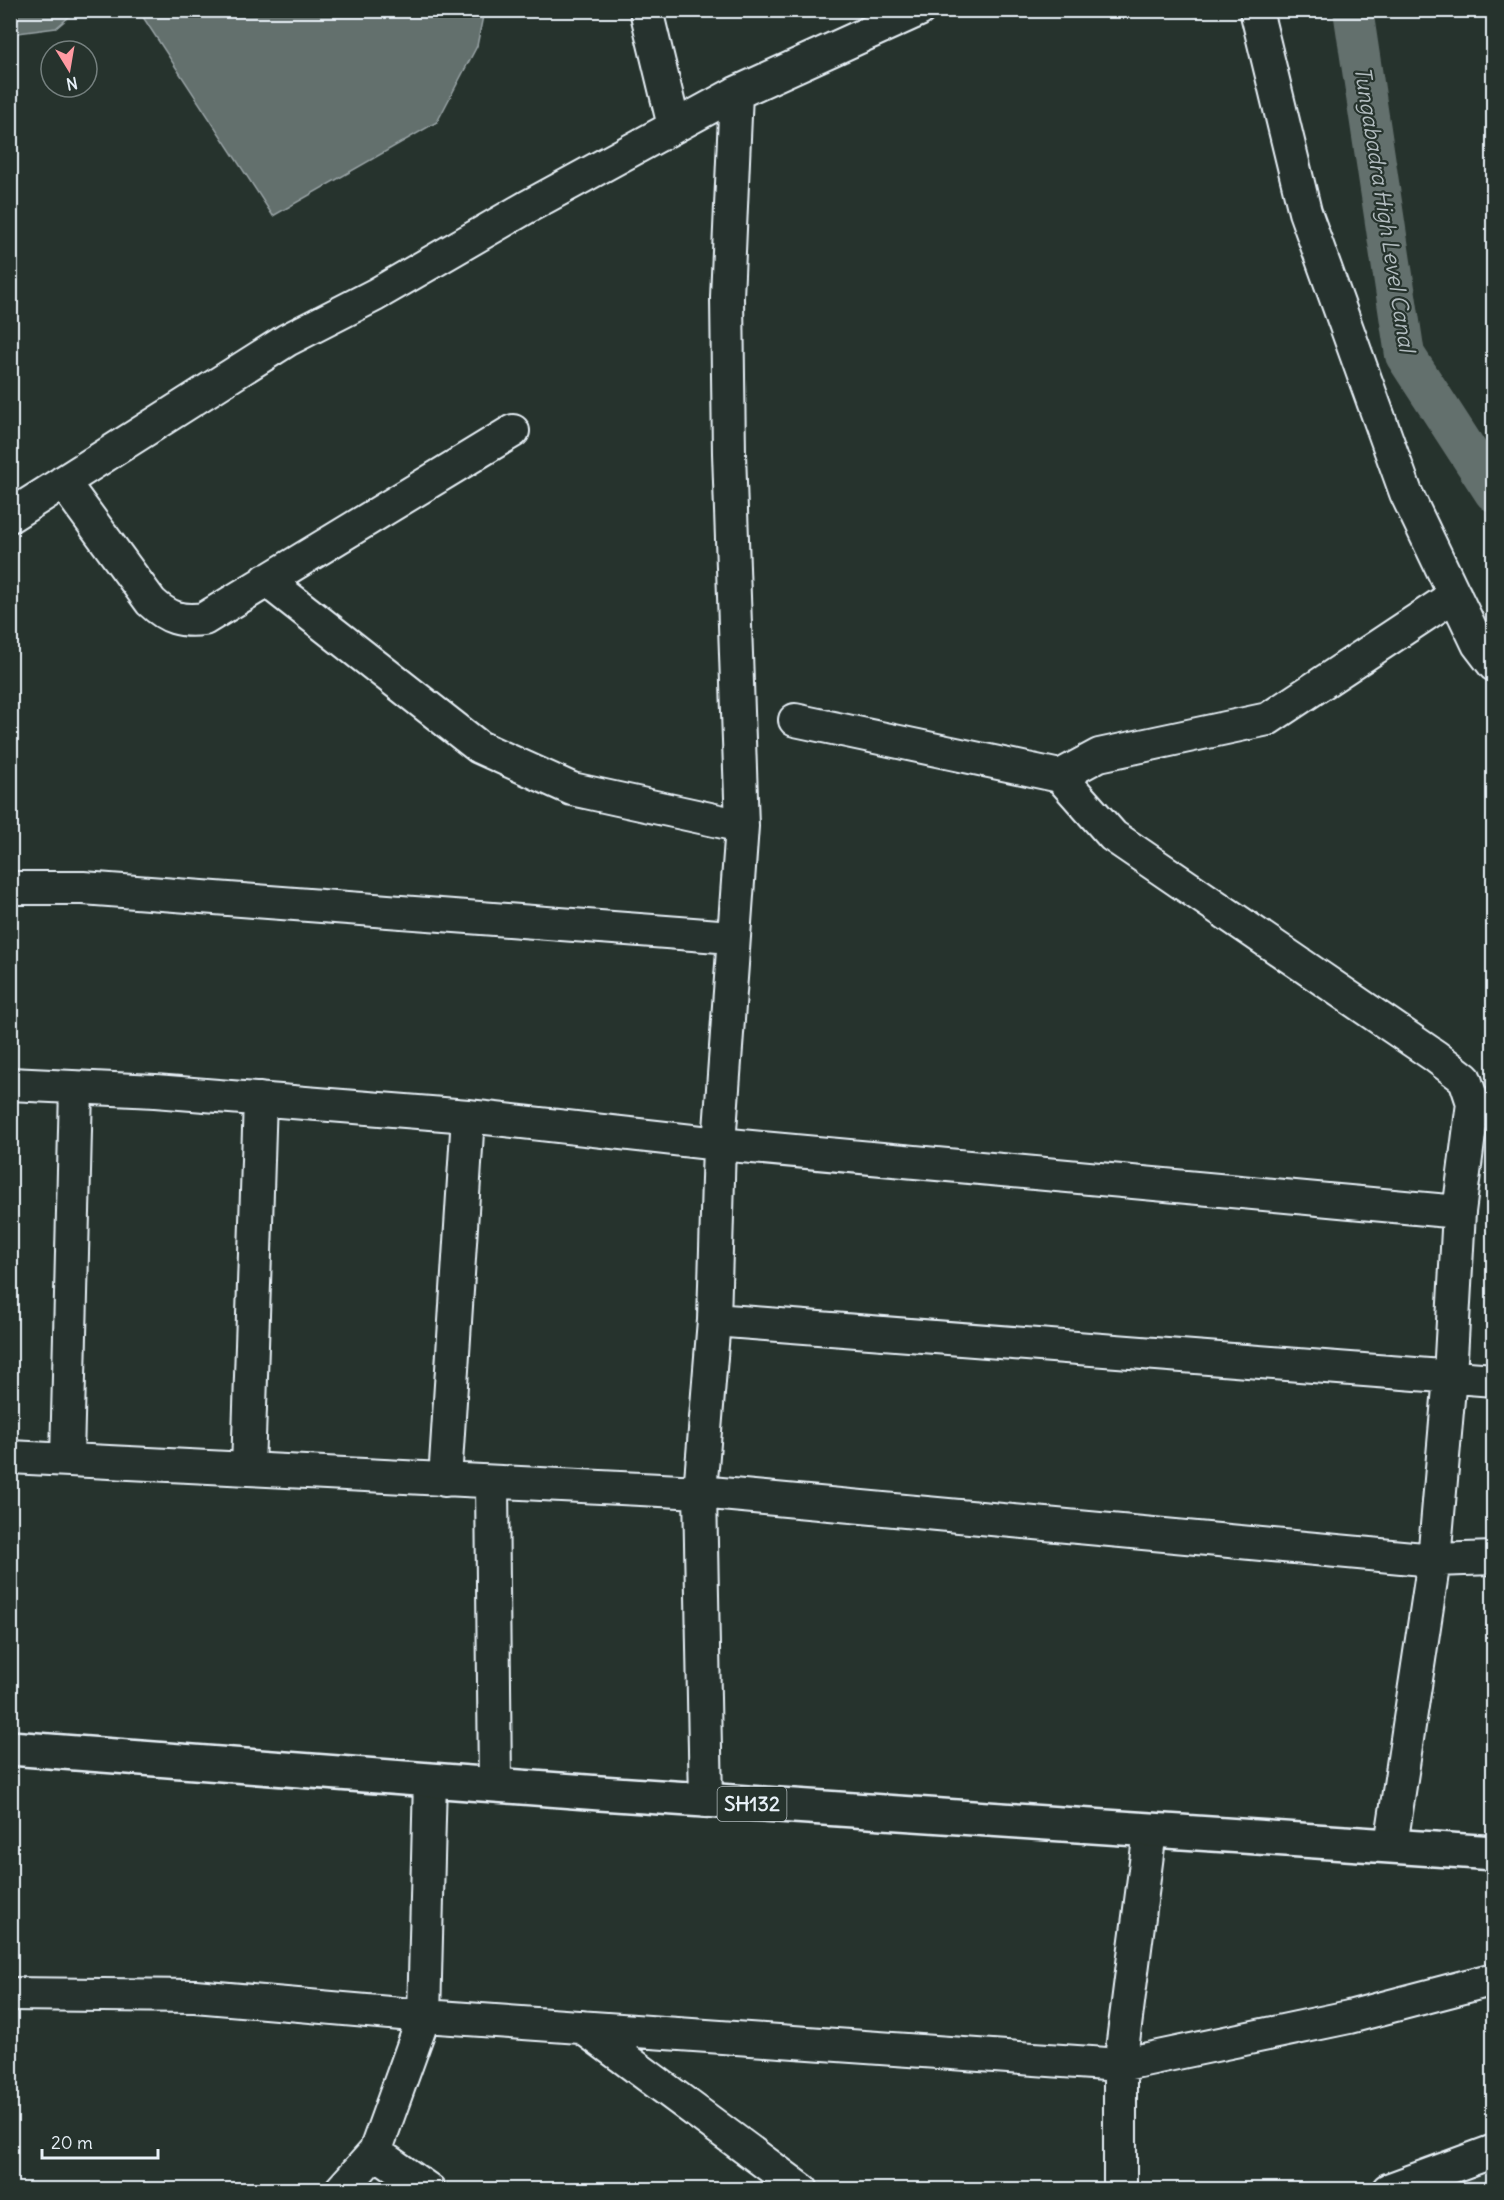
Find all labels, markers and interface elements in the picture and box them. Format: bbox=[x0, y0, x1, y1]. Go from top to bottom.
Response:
north arrow bbox=[39, 39, 99, 99]
water label: Tungabadra High Level Canal bbox=[1349, 64, 1422, 357]
text: N bbox=[65, 73, 79, 95]
road number: SH132 bbox=[718, 1787, 786, 1821]
scale bar bbox=[42, 2122, 158, 2160]
text: 20 m bbox=[51, 2131, 93, 2154]

